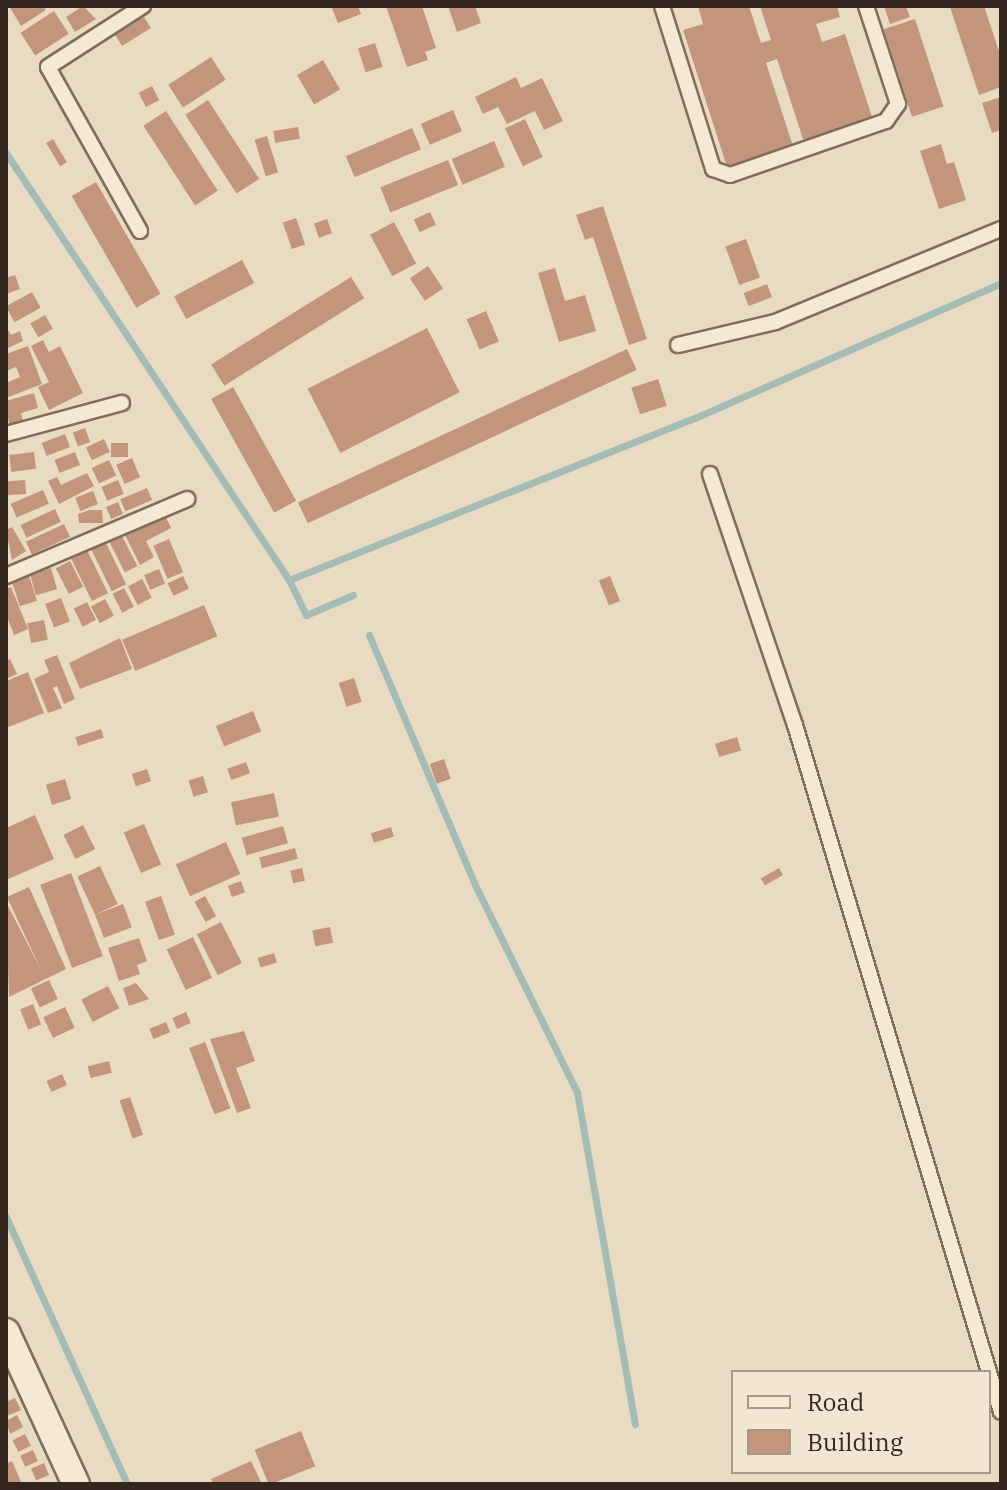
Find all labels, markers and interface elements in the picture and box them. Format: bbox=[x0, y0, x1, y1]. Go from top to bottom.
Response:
legend bbox=[731, 1370, 991, 1474]
text: Road bbox=[807, 1386, 864, 1418]
text: Building bbox=[807, 1426, 903, 1458]

